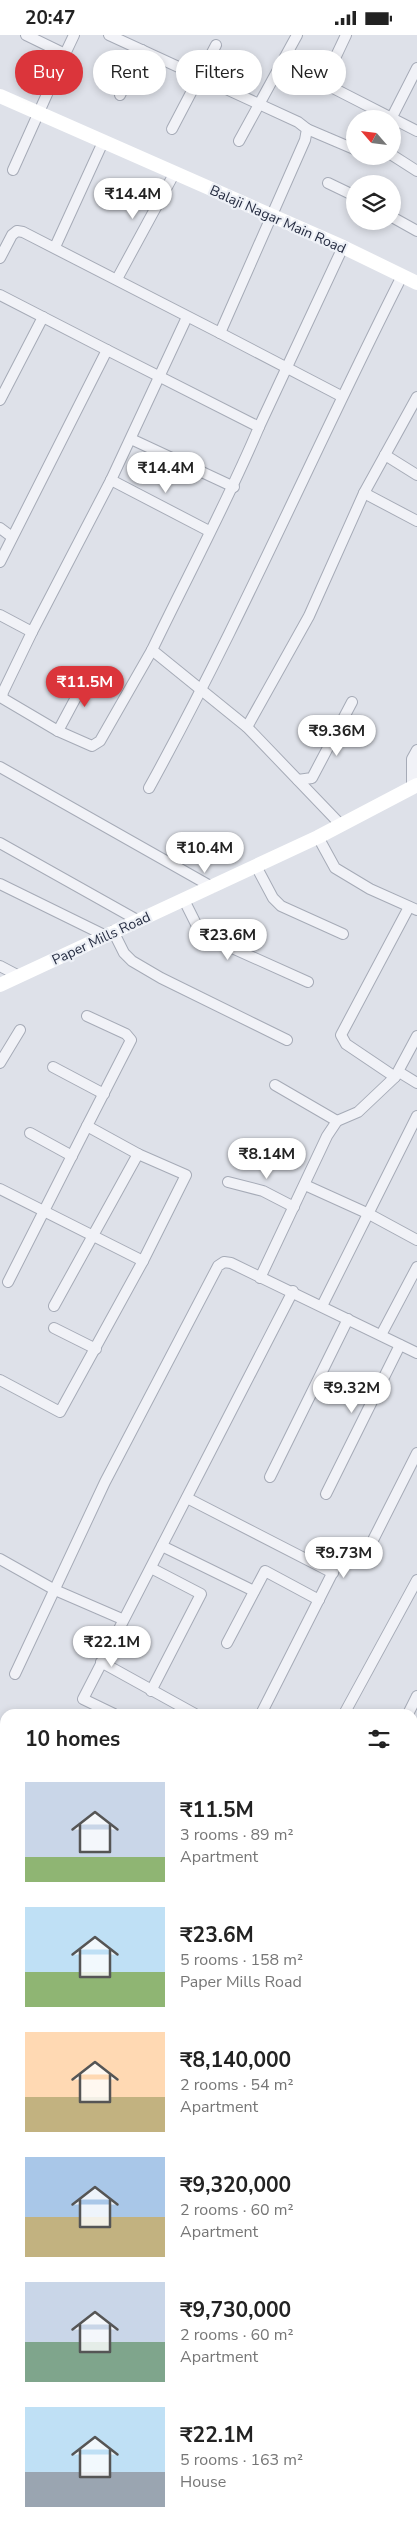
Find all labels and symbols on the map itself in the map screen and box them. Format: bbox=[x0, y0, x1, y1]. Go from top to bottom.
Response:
north arrow bbox=[346, 110, 401, 165]
pin: ₹14.4M bbox=[92, 177, 174, 220]
street label: Balaji Nagar Main Road bbox=[207, 181, 349, 258]
pin: ₹14.4M bbox=[125, 451, 207, 494]
pin: ₹11.5M bbox=[44, 665, 126, 708]
pin: ₹9.36M bbox=[296, 715, 378, 757]
pin: ₹10.4M bbox=[164, 831, 246, 874]
street label: Paper Mills Road bbox=[49, 907, 153, 970]
pin: ₹23.6M bbox=[187, 919, 269, 961]
pin: ₹8.14M bbox=[226, 1137, 308, 1180]
pin: ₹9.32M bbox=[311, 1371, 393, 1414]
pin: ₹9.73M bbox=[303, 1537, 385, 1579]
pin: ₹22.1M bbox=[71, 1625, 153, 1668]

